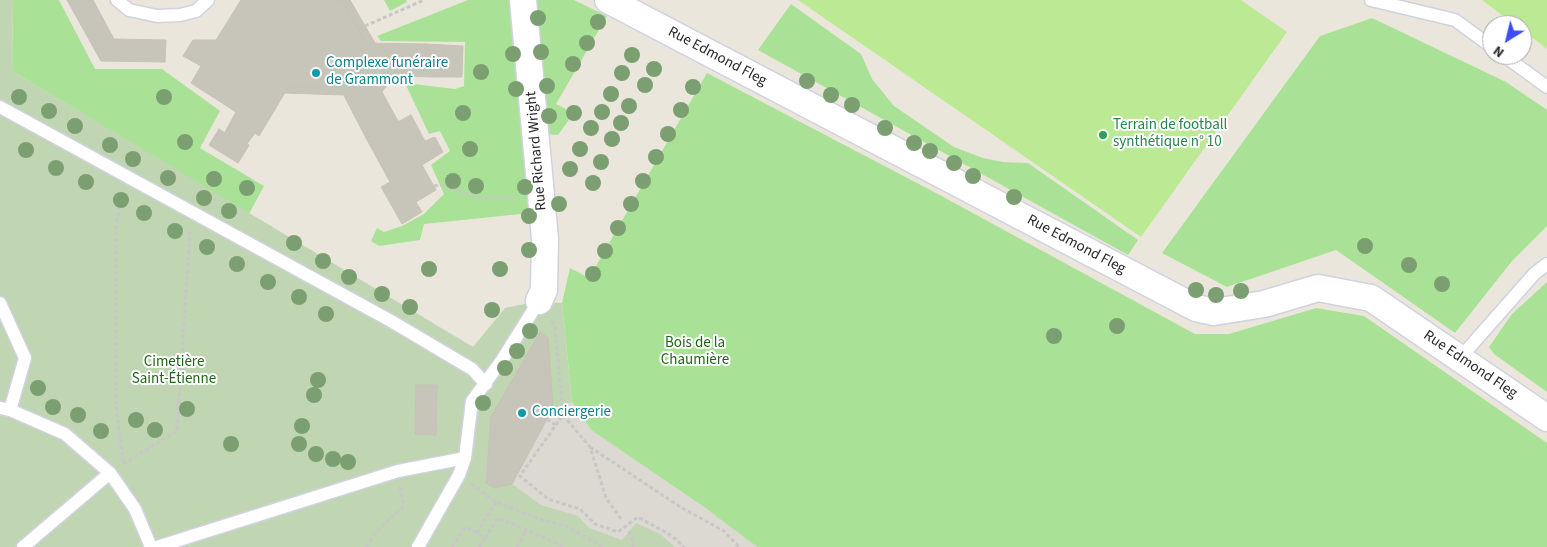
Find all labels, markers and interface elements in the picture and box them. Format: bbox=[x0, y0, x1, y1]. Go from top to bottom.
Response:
north arrow bbox=[1482, 15, 1532, 65]
street label: Rue Edmond Fleg bbox=[664, 23, 770, 91]
text: N bbox=[1489, 40, 1508, 62]
place label: Complexe funéraire de Grammont bbox=[326, 55, 448, 90]
marker: Complexe funéraire de Grammont bbox=[310, 67, 322, 79]
street label: Rue Richard Wright bbox=[523, 91, 551, 211]
place label: Terrain de football synthétique n° 10 bbox=[1113, 117, 1227, 152]
marker: Terrain de football synthétique n° 10 bbox=[1097, 129, 1109, 141]
street label: Rue Edmond Fleg bbox=[1023, 211, 1129, 279]
street label: Rue Edmond Fleg bbox=[1420, 327, 1520, 403]
park label: Bois de la Chaumière bbox=[661, 335, 729, 370]
park label: Cimetière Saint-Étienne bbox=[132, 354, 216, 389]
place label: Conciergerie bbox=[532, 404, 611, 422]
marker: Conciergerie bbox=[516, 407, 528, 419]

